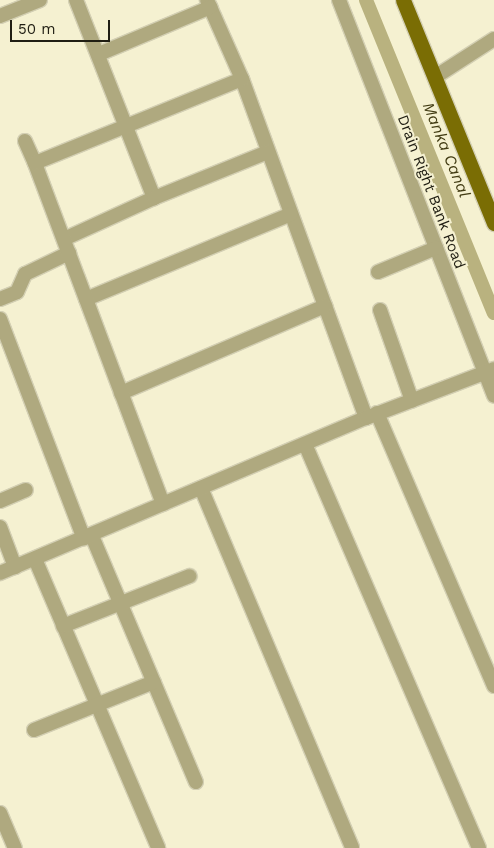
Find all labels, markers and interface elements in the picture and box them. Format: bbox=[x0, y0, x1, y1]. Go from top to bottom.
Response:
scale bar bbox=[12, 10, 112, 42]
text: 50 m bbox=[18, 20, 55, 38]
water label: Manka Canal bbox=[418, 100, 474, 200]
street label: Drain Right Bank Road bbox=[393, 112, 469, 272]

